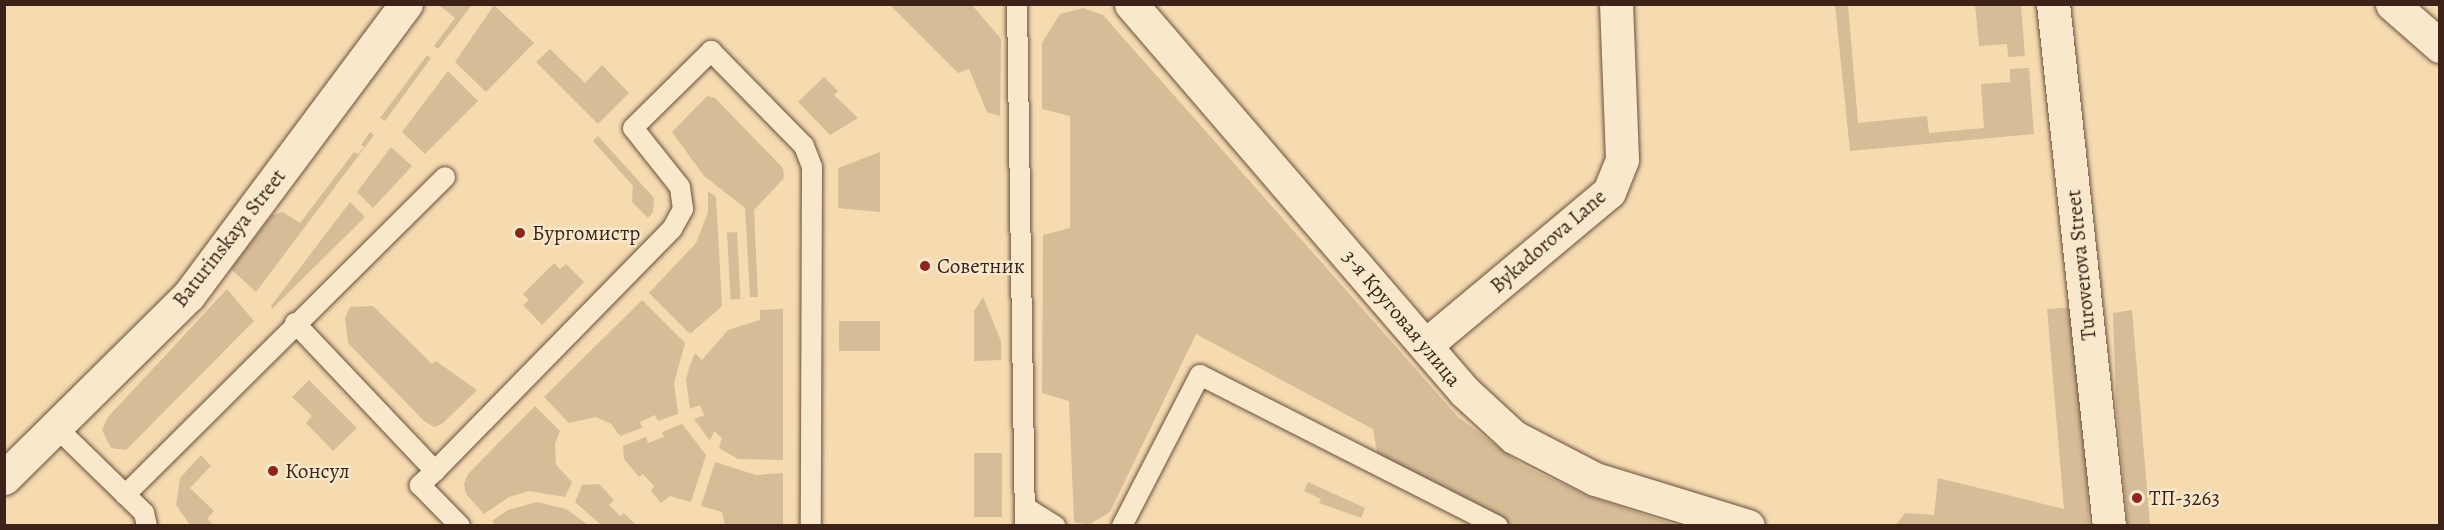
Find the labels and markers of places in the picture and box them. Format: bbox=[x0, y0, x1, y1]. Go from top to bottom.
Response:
place label: Бургомистр bbox=[532, 220, 640, 246]
marker: Бургомистр bbox=[513, 226, 527, 240]
place label: Советник bbox=[937, 253, 1025, 279]
marker: Советник bbox=[918, 259, 932, 273]
place label: Консул bbox=[285, 458, 350, 484]
marker: Консул bbox=[266, 464, 280, 478]
place label: ТП-3263 bbox=[2149, 485, 2220, 511]
marker: ТП-3263 bbox=[2130, 491, 2144, 505]

